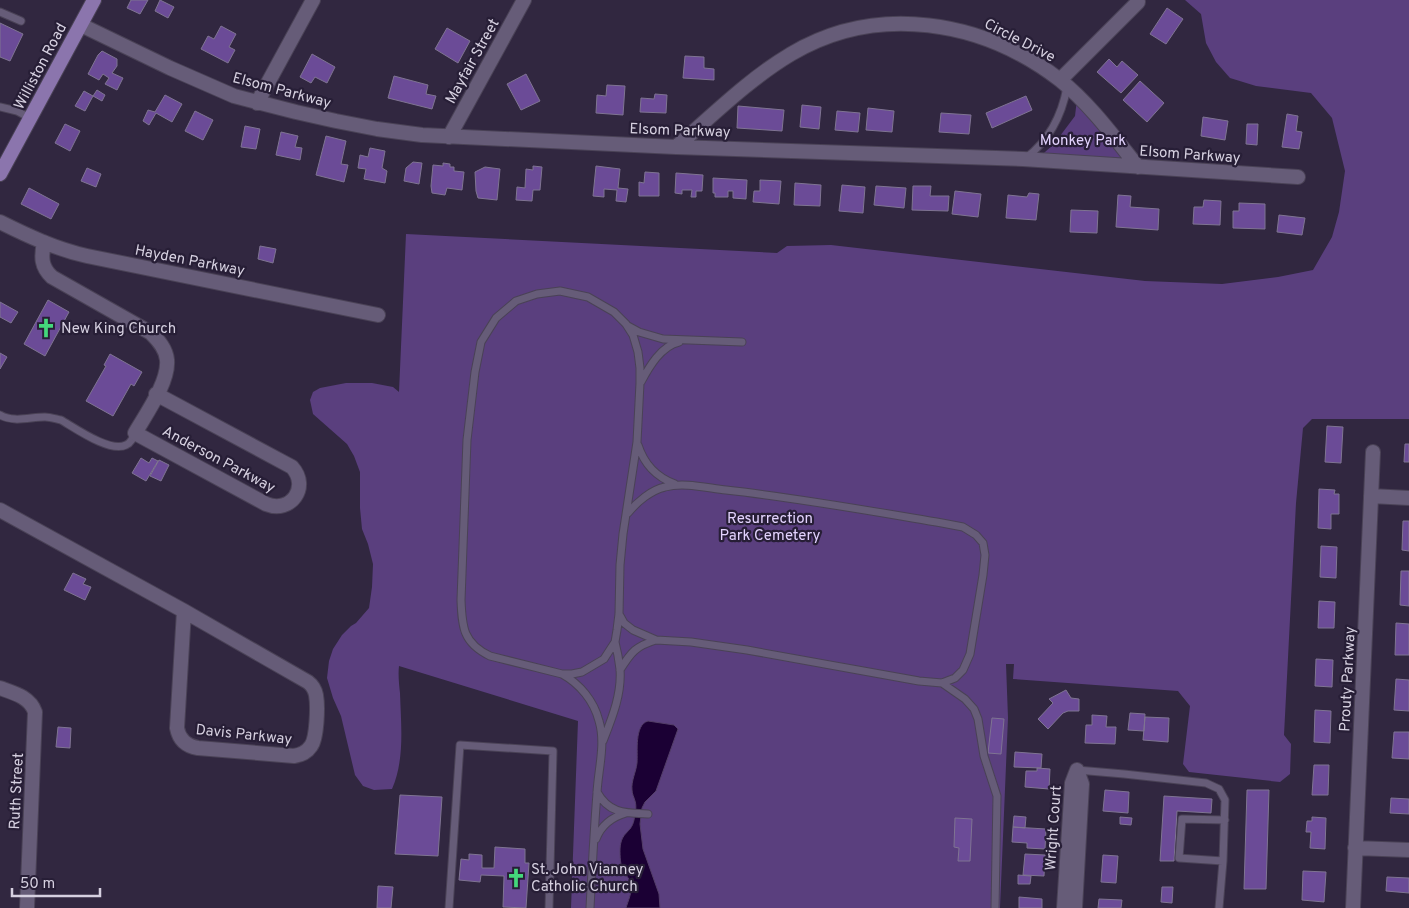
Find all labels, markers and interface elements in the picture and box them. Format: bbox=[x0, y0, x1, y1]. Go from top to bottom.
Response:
street label: Circle Drive bbox=[980, 15, 1058, 67]
street label: Mayfair Street bbox=[442, 16, 505, 108]
street label: Williston Road bbox=[11, 20, 72, 113]
street label: Elsom Parkway bbox=[230, 69, 333, 114]
street label: Elsom Parkway bbox=[629, 120, 731, 143]
park label: Monkey Park bbox=[1040, 132, 1126, 151]
street label: Elsom Parkway bbox=[1139, 142, 1241, 169]
street label: Hayden Parkway bbox=[133, 242, 246, 281]
church icon: New King Church bbox=[35, 317, 57, 339]
place label: New King Church bbox=[61, 320, 176, 339]
street label: Anderson Parkway bbox=[158, 422, 278, 498]
park label: Resurrection Park Cemetery bbox=[720, 510, 821, 546]
street label: Prouty Parkway bbox=[1336, 626, 1361, 732]
street label: Davis Parkway bbox=[195, 721, 293, 750]
street label: Ruth Street bbox=[6, 752, 29, 830]
street label: Wright Court bbox=[1042, 785, 1067, 871]
place label: St. John Vianney Catholic Church bbox=[531, 861, 643, 897]
scale bar bbox=[12, 866, 100, 898]
church icon: St. John Vianney Catholic Church bbox=[505, 867, 527, 889]
text: 50 m bbox=[20, 875, 55, 894]

